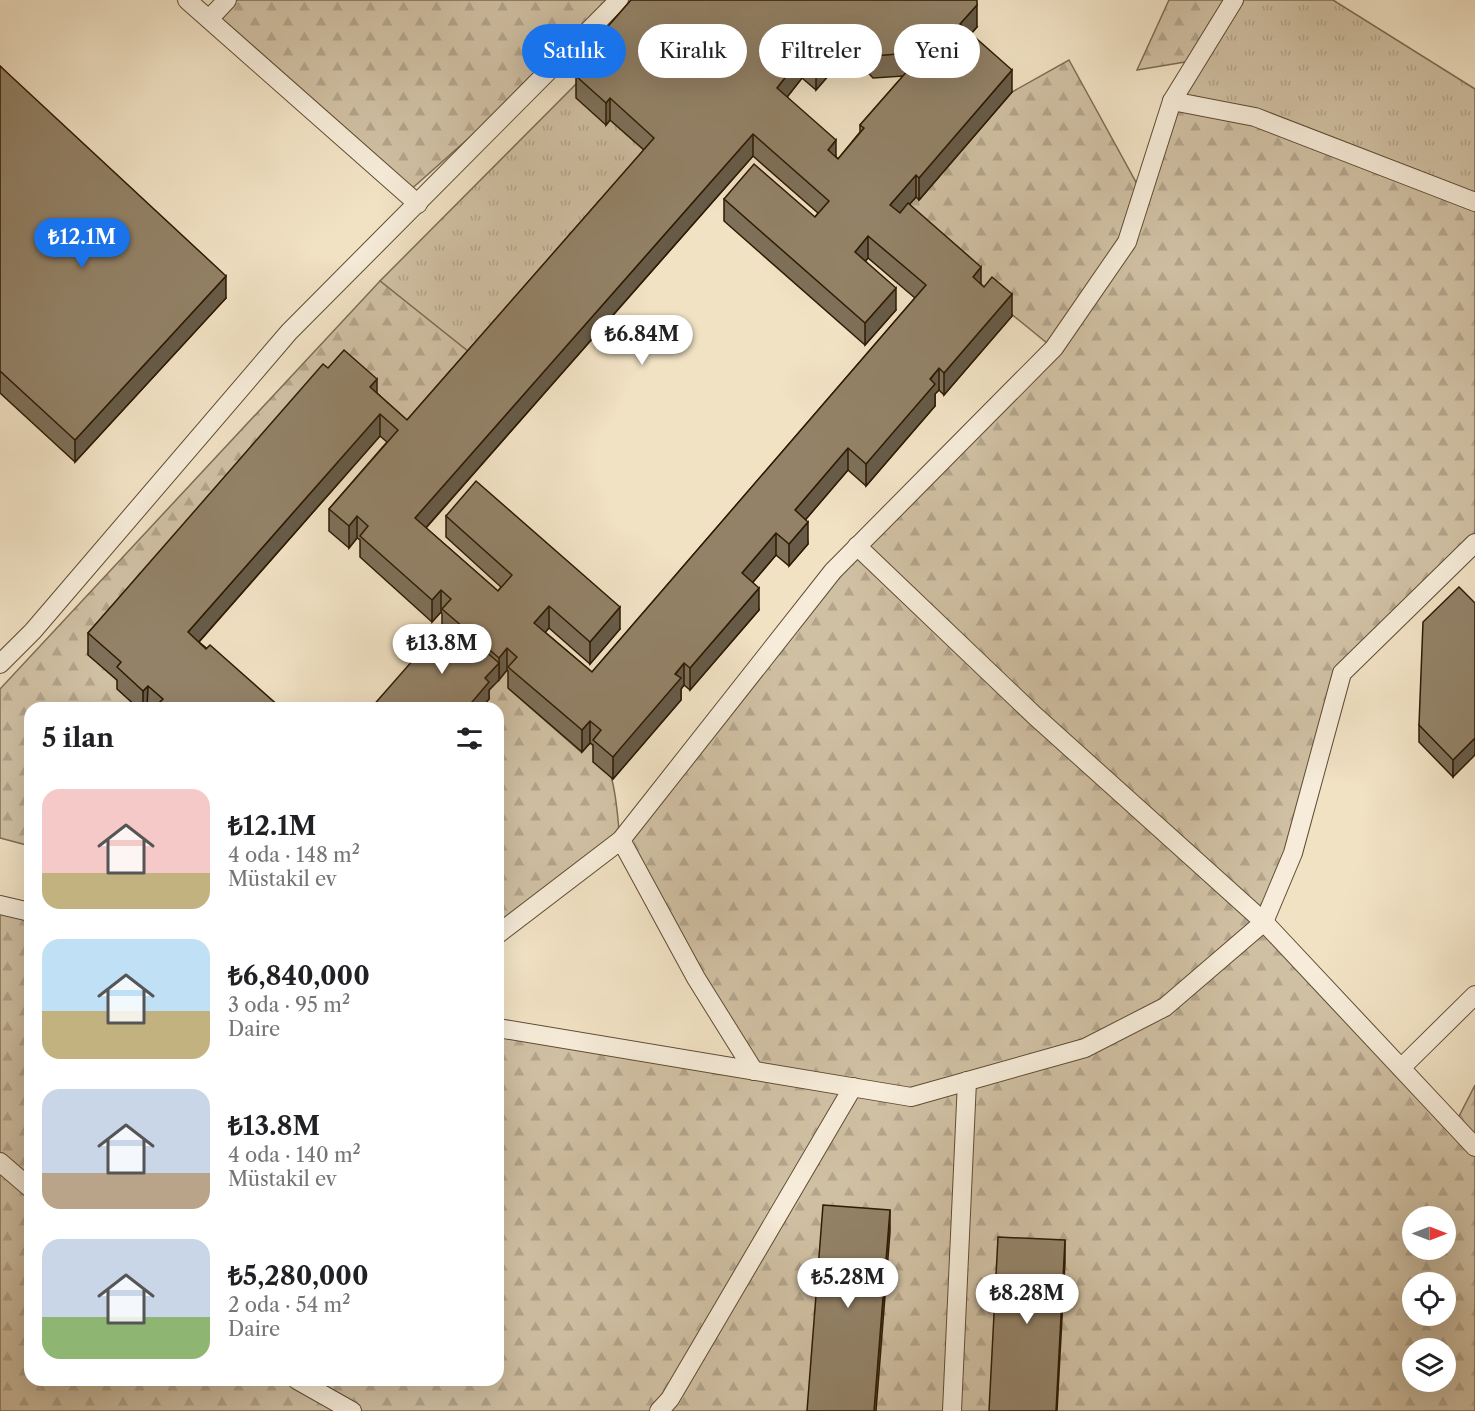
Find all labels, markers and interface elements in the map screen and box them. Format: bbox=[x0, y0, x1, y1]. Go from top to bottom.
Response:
chip: Satılık bbox=[522, 24, 626, 78]
chip: Kiralık bbox=[638, 24, 747, 78]
chip: Filtreler bbox=[759, 24, 882, 78]
chip: Yeni bbox=[894, 24, 980, 78]
pin: ₺12.1M bbox=[33, 218, 131, 269]
text: ₺12.1M bbox=[48, 225, 116, 249]
pin: ₺6.84M bbox=[593, 315, 691, 366]
text: ₺6.84M bbox=[605, 322, 679, 346]
pin: ₺13.8M bbox=[393, 624, 491, 675]
text: ₺13.8M bbox=[407, 631, 477, 655]
text: 5 ilan bbox=[42, 722, 114, 754]
icon: filters bbox=[453, 722, 486, 755]
text: ₺12.1M bbox=[228, 810, 316, 842]
icon: home bbox=[90, 813, 162, 885]
text: 4 oda · 148 m² bbox=[228, 843, 360, 867]
text: Müstakil ev bbox=[228, 867, 337, 891]
text: ₺6,840,000 bbox=[228, 960, 370, 992]
icon: home bbox=[90, 963, 162, 1035]
text: 3 oda · 95 m² bbox=[228, 993, 350, 1017]
text: Daire bbox=[228, 1017, 280, 1041]
text: ₺13.8M bbox=[228, 1110, 320, 1142]
icon: home bbox=[90, 1113, 162, 1185]
text: 4 oda · 140 m² bbox=[228, 1143, 361, 1167]
text: Müstakil ev bbox=[228, 1167, 337, 1191]
north arrow bbox=[1402, 1206, 1456, 1260]
map controls bbox=[1402, 1206, 1456, 1392]
pin: ₺5.28M bbox=[799, 1258, 897, 1309]
text: ₺5,280,000 bbox=[228, 1260, 368, 1292]
icon: home bbox=[90, 1263, 162, 1335]
text: ₺5.28M bbox=[811, 1265, 885, 1289]
button: locate bbox=[1402, 1272, 1456, 1326]
pin: ₺8.28M bbox=[978, 1274, 1076, 1325]
text: ₺8.28M bbox=[990, 1281, 1064, 1305]
text: 2 oda · 54 m² bbox=[228, 1293, 350, 1317]
text: Daire bbox=[228, 1317, 280, 1341]
button: layers bbox=[1402, 1338, 1456, 1392]

